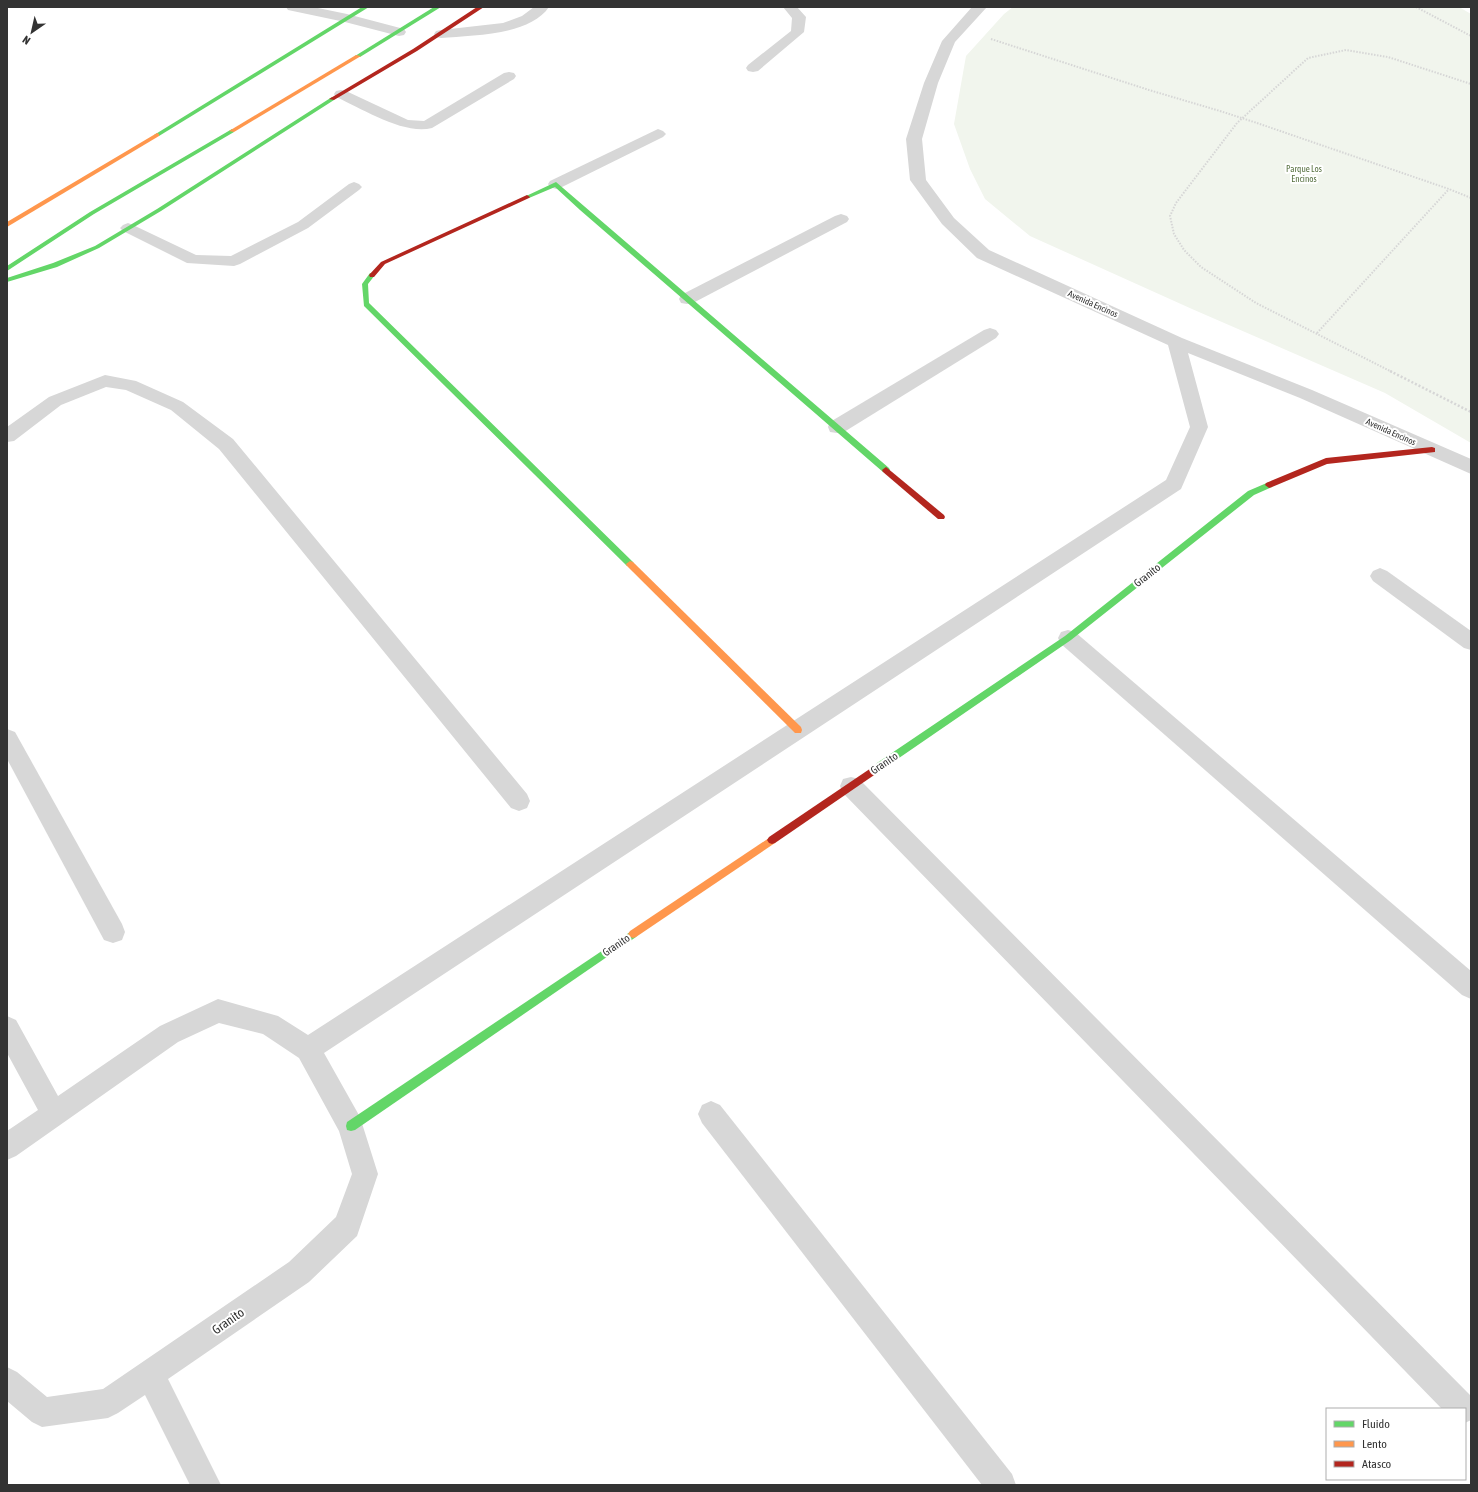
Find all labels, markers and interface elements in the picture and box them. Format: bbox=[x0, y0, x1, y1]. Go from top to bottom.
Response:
north arrow bbox=[12, 12, 52, 52]
text: N bbox=[20, 33, 32, 47]
park label: Parque Los Encinos bbox=[1286, 164, 1322, 184]
street label: Avenida Encinos bbox=[1066, 289, 1120, 319]
street label: Avenida Encinos bbox=[1364, 417, 1418, 447]
street label: Granito bbox=[1131, 561, 1163, 589]
street label: Granito bbox=[868, 750, 900, 776]
street label: Granito bbox=[600, 932, 632, 958]
street label: Granito bbox=[209, 1305, 247, 1337]
legend bbox=[1326, 1408, 1466, 1480]
text: Fluido bbox=[1362, 1417, 1390, 1431]
text: Lento bbox=[1362, 1437, 1387, 1451]
text: Atasco bbox=[1362, 1457, 1392, 1471]

